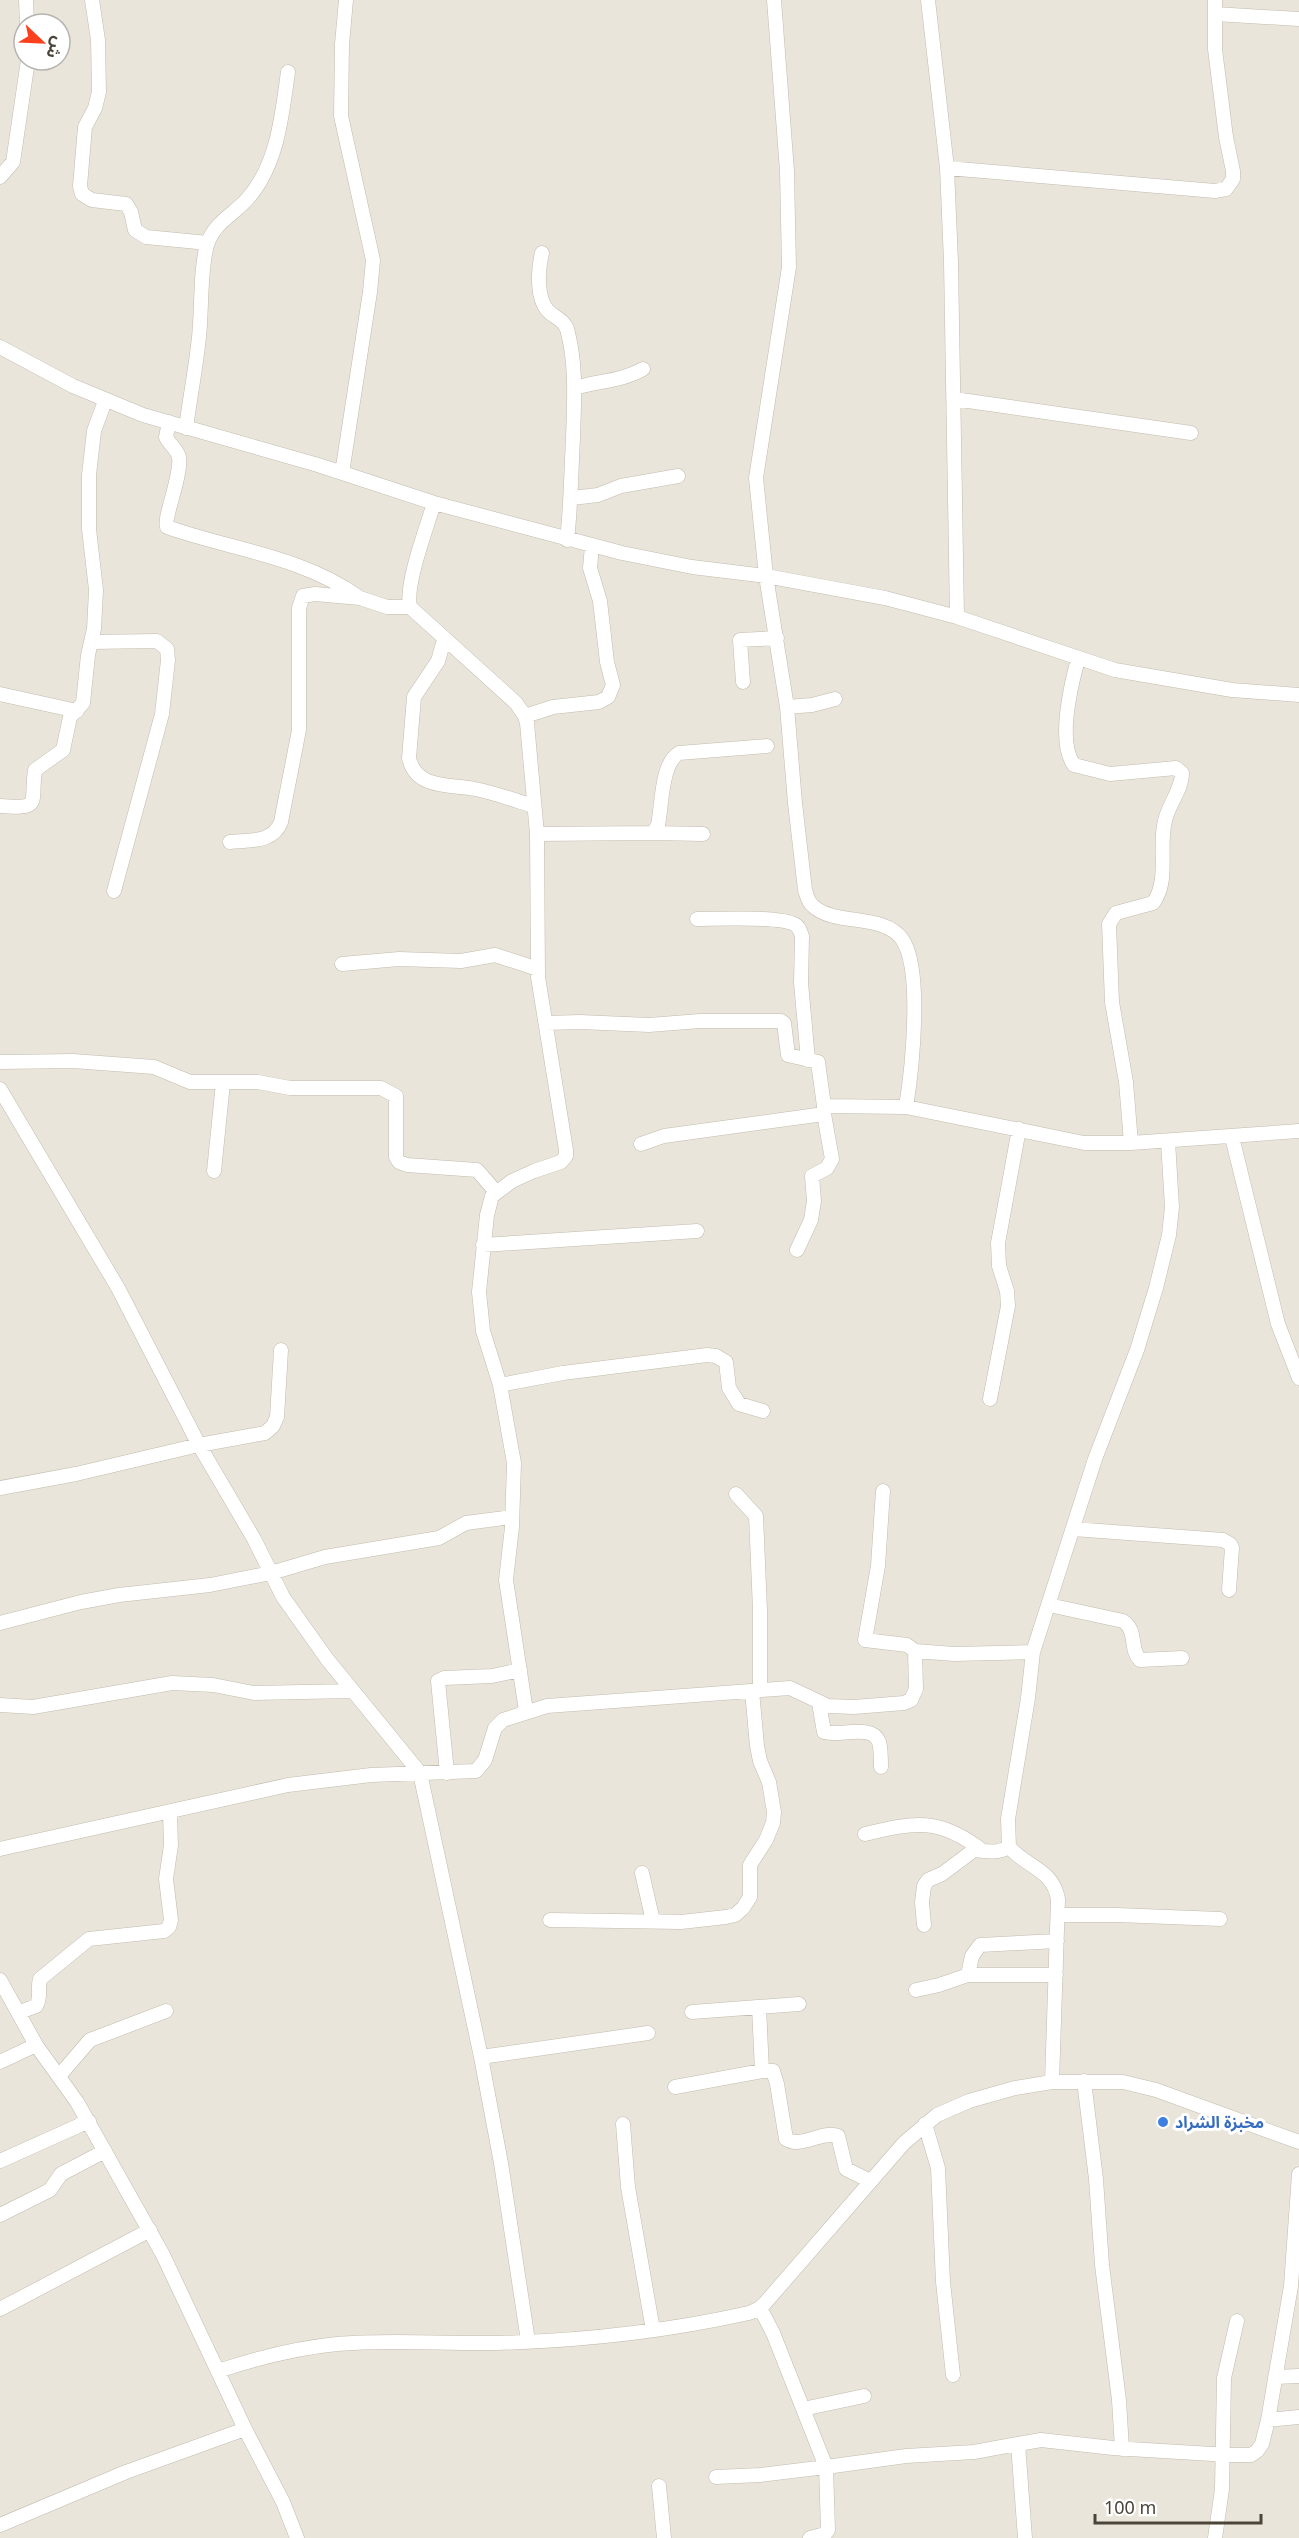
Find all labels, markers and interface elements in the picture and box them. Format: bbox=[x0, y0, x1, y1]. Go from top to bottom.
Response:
north arrow bbox=[12, 12, 72, 72]
text: ش bbox=[41, 33, 70, 62]
place label: مخبزة الشراد bbox=[1175, 2111, 1264, 2133]
marker: مخبزة الشراد bbox=[1156, 2115, 1170, 2129]
scale bar bbox=[1095, 2487, 1262, 2525]
text: 100 m bbox=[1104, 2495, 1156, 2519]

